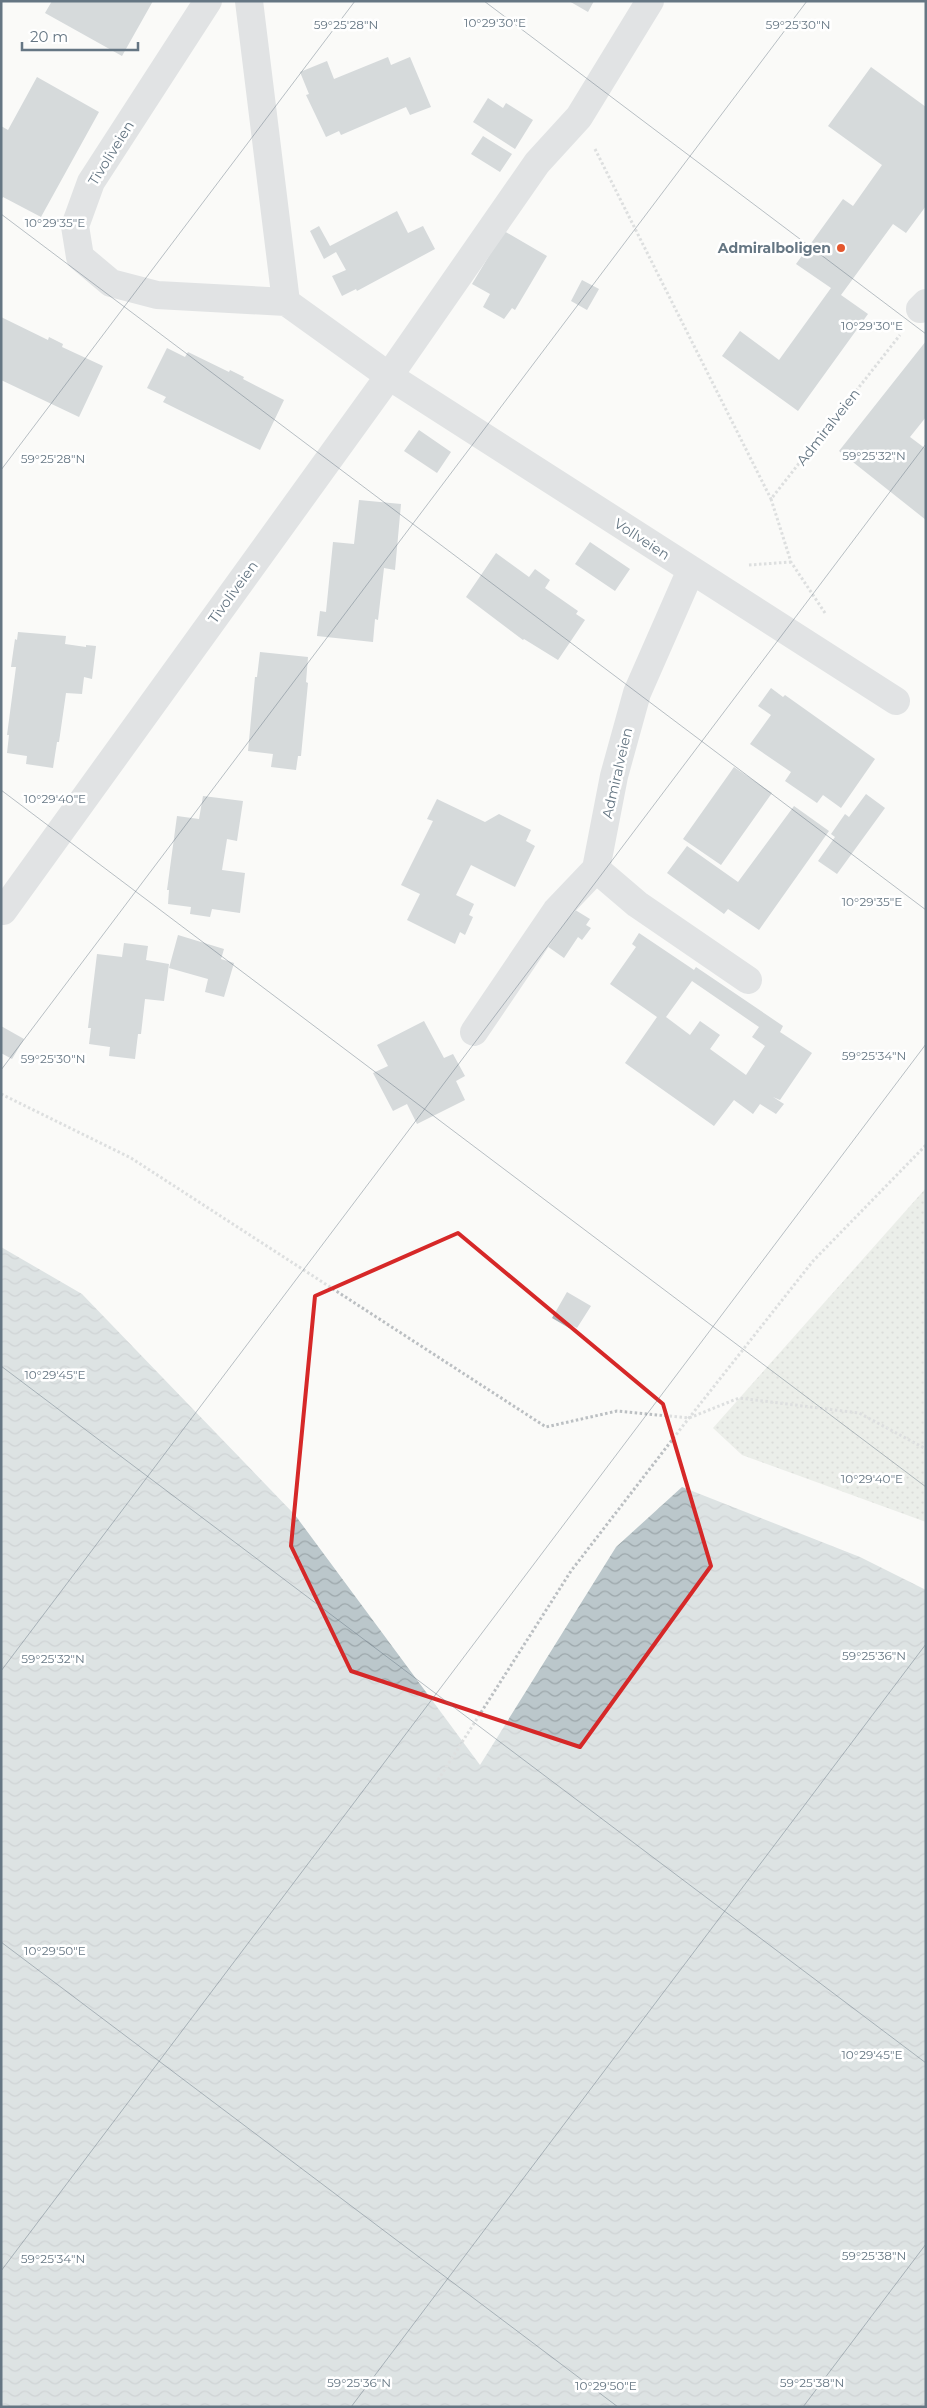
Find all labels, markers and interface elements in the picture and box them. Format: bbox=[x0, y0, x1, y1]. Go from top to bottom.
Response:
text: 10°29'30"E bbox=[464, 15, 526, 30]
text: 59°25'28"N bbox=[314, 17, 378, 32]
text: 59°25'30"N bbox=[766, 17, 830, 32]
scale bar bbox=[22, 20, 139, 52]
text: 20 m bbox=[30, 27, 68, 46]
street label: Tivoliveien bbox=[84, 117, 138, 189]
text: 10°29'35"E bbox=[25, 215, 85, 230]
place label: Admiralboligen bbox=[717, 239, 831, 257]
marker: Admiralboligen bbox=[835, 242, 847, 254]
text: 10°29'30"E bbox=[841, 318, 903, 333]
street label: Admiralveien bbox=[792, 385, 864, 469]
text: 59°25'32"N bbox=[842, 448, 906, 463]
text: 59°25'28"N bbox=[21, 451, 85, 466]
street label: Vollveien bbox=[611, 514, 673, 564]
street label: Tivoliveien bbox=[204, 557, 262, 627]
street label: Admiralveien bbox=[598, 726, 636, 820]
text: 10°29'40"E bbox=[24, 791, 86, 806]
text: 10°29'35"E bbox=[842, 894, 902, 909]
text: 59°25'34"N bbox=[842, 1048, 906, 1063]
text: 59°25'30"N bbox=[21, 1051, 85, 1066]
text: 10°29'45"E bbox=[24, 1367, 86, 1382]
text: 10°29'40"E bbox=[841, 1471, 903, 1486]
text: 59°25'36"N bbox=[842, 1648, 906, 1663]
text: 59°25'32"N bbox=[21, 1651, 85, 1666]
text: 10°29'50"E bbox=[24, 1943, 86, 1958]
text: 10°29'45"E bbox=[841, 2047, 903, 2062]
text: 59°25'38"N bbox=[842, 2248, 906, 2263]
text: 59°25'34"N bbox=[21, 2251, 85, 2266]
text: 59°25'36"N bbox=[327, 2375, 391, 2390]
text: 59°25'38"N bbox=[780, 2375, 844, 2390]
text: 10°29'50"E bbox=[575, 2378, 637, 2393]

